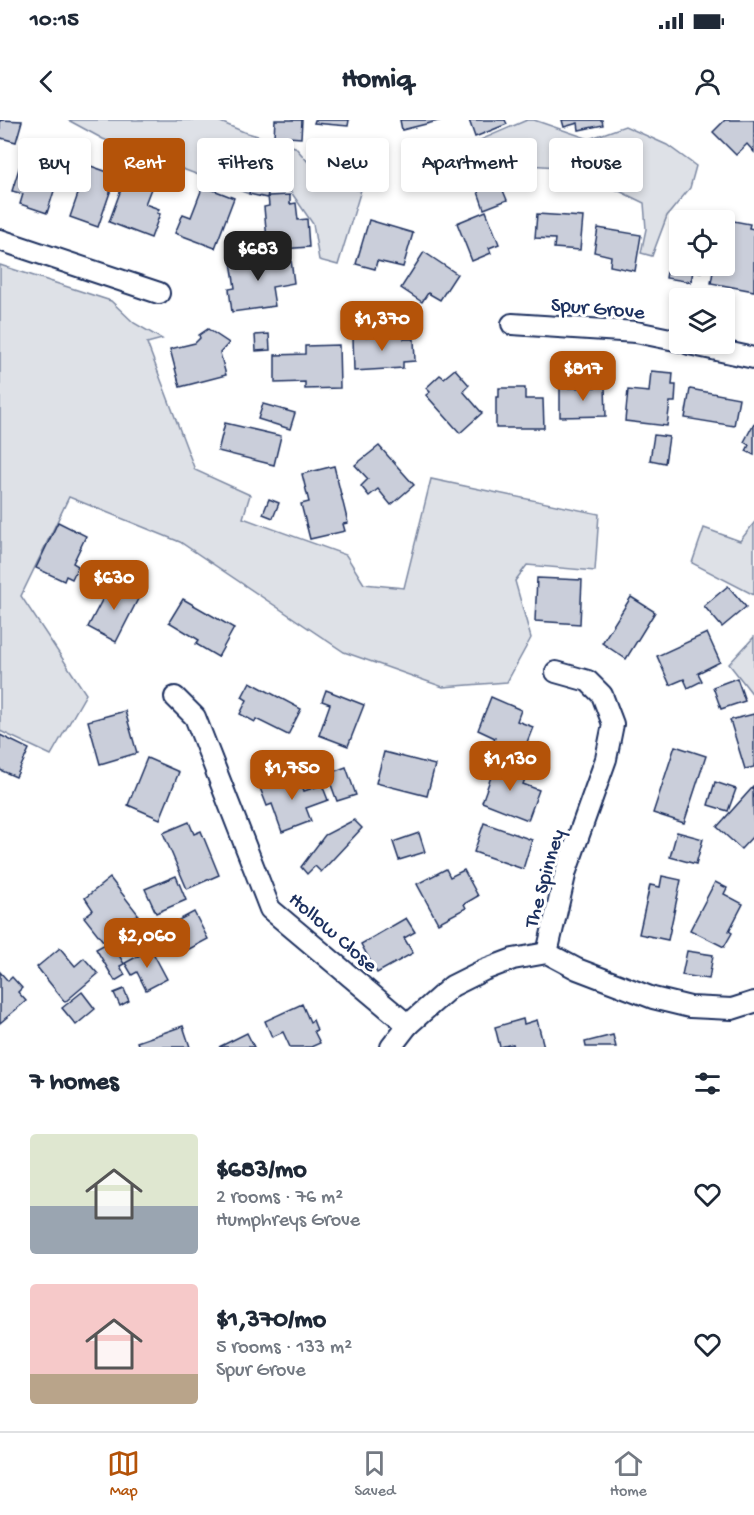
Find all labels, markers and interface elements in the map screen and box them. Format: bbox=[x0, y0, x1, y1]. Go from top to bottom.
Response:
text: 10:15 bbox=[30, 8, 79, 34]
icon: back bbox=[30, 65, 63, 98]
text: Homiq bbox=[342, 65, 412, 97]
icon: person bbox=[691, 65, 724, 98]
chip: Buy bbox=[18, 138, 91, 192]
chip: Rent bbox=[103, 138, 185, 192]
chip: Filters bbox=[197, 138, 294, 192]
chip: New bbox=[306, 138, 389, 192]
chip: Apartment bbox=[401, 138, 537, 192]
chip: House bbox=[549, 138, 643, 192]
map controls bbox=[669, 210, 735, 354]
button: locate bbox=[669, 210, 735, 276]
pin: $683 bbox=[222, 231, 294, 282]
text: $683 bbox=[238, 239, 278, 262]
button: layers bbox=[669, 288, 735, 354]
street label: Spur Grove bbox=[550, 294, 647, 327]
pin: $1,370 bbox=[333, 301, 431, 352]
text: $1,370 bbox=[354, 309, 410, 332]
pin: $817 bbox=[547, 351, 619, 402]
text: $817 bbox=[564, 359, 602, 382]
pin: $630 bbox=[78, 560, 150, 611]
text: $630 bbox=[94, 568, 134, 591]
pin: $1,130 bbox=[461, 741, 559, 792]
text: $1,130 bbox=[483, 749, 537, 772]
pin: $1,750 bbox=[243, 750, 341, 801]
text: $1,750 bbox=[264, 758, 320, 781]
street label: The Spinney bbox=[520, 827, 572, 932]
street label: Hollow Close bbox=[282, 888, 382, 980]
pin: $2,060 bbox=[98, 918, 196, 969]
text: $2,060 bbox=[118, 926, 176, 949]
icon: filters bbox=[691, 1067, 724, 1100]
text: 7 homes bbox=[30, 1068, 119, 1099]
text: $683/mo bbox=[216, 1156, 307, 1187]
icon: home bbox=[78, 1158, 150, 1230]
icon: heart bbox=[691, 1178, 724, 1211]
text: 2 rooms · 76 m² bbox=[216, 1187, 343, 1210]
text: Humphreys Grove bbox=[216, 1210, 360, 1233]
text: $1,370/mo bbox=[216, 1306, 326, 1337]
icon: home bbox=[78, 1308, 150, 1380]
icon: heart bbox=[691, 1328, 724, 1361]
text: 5 rooms · 133 m² bbox=[216, 1337, 352, 1360]
text: Spur Grove bbox=[216, 1360, 306, 1383]
tab: Map bbox=[107, 1447, 140, 1502]
tab: Saved bbox=[354, 1447, 395, 1502]
tab: Home bbox=[610, 1447, 647, 1502]

